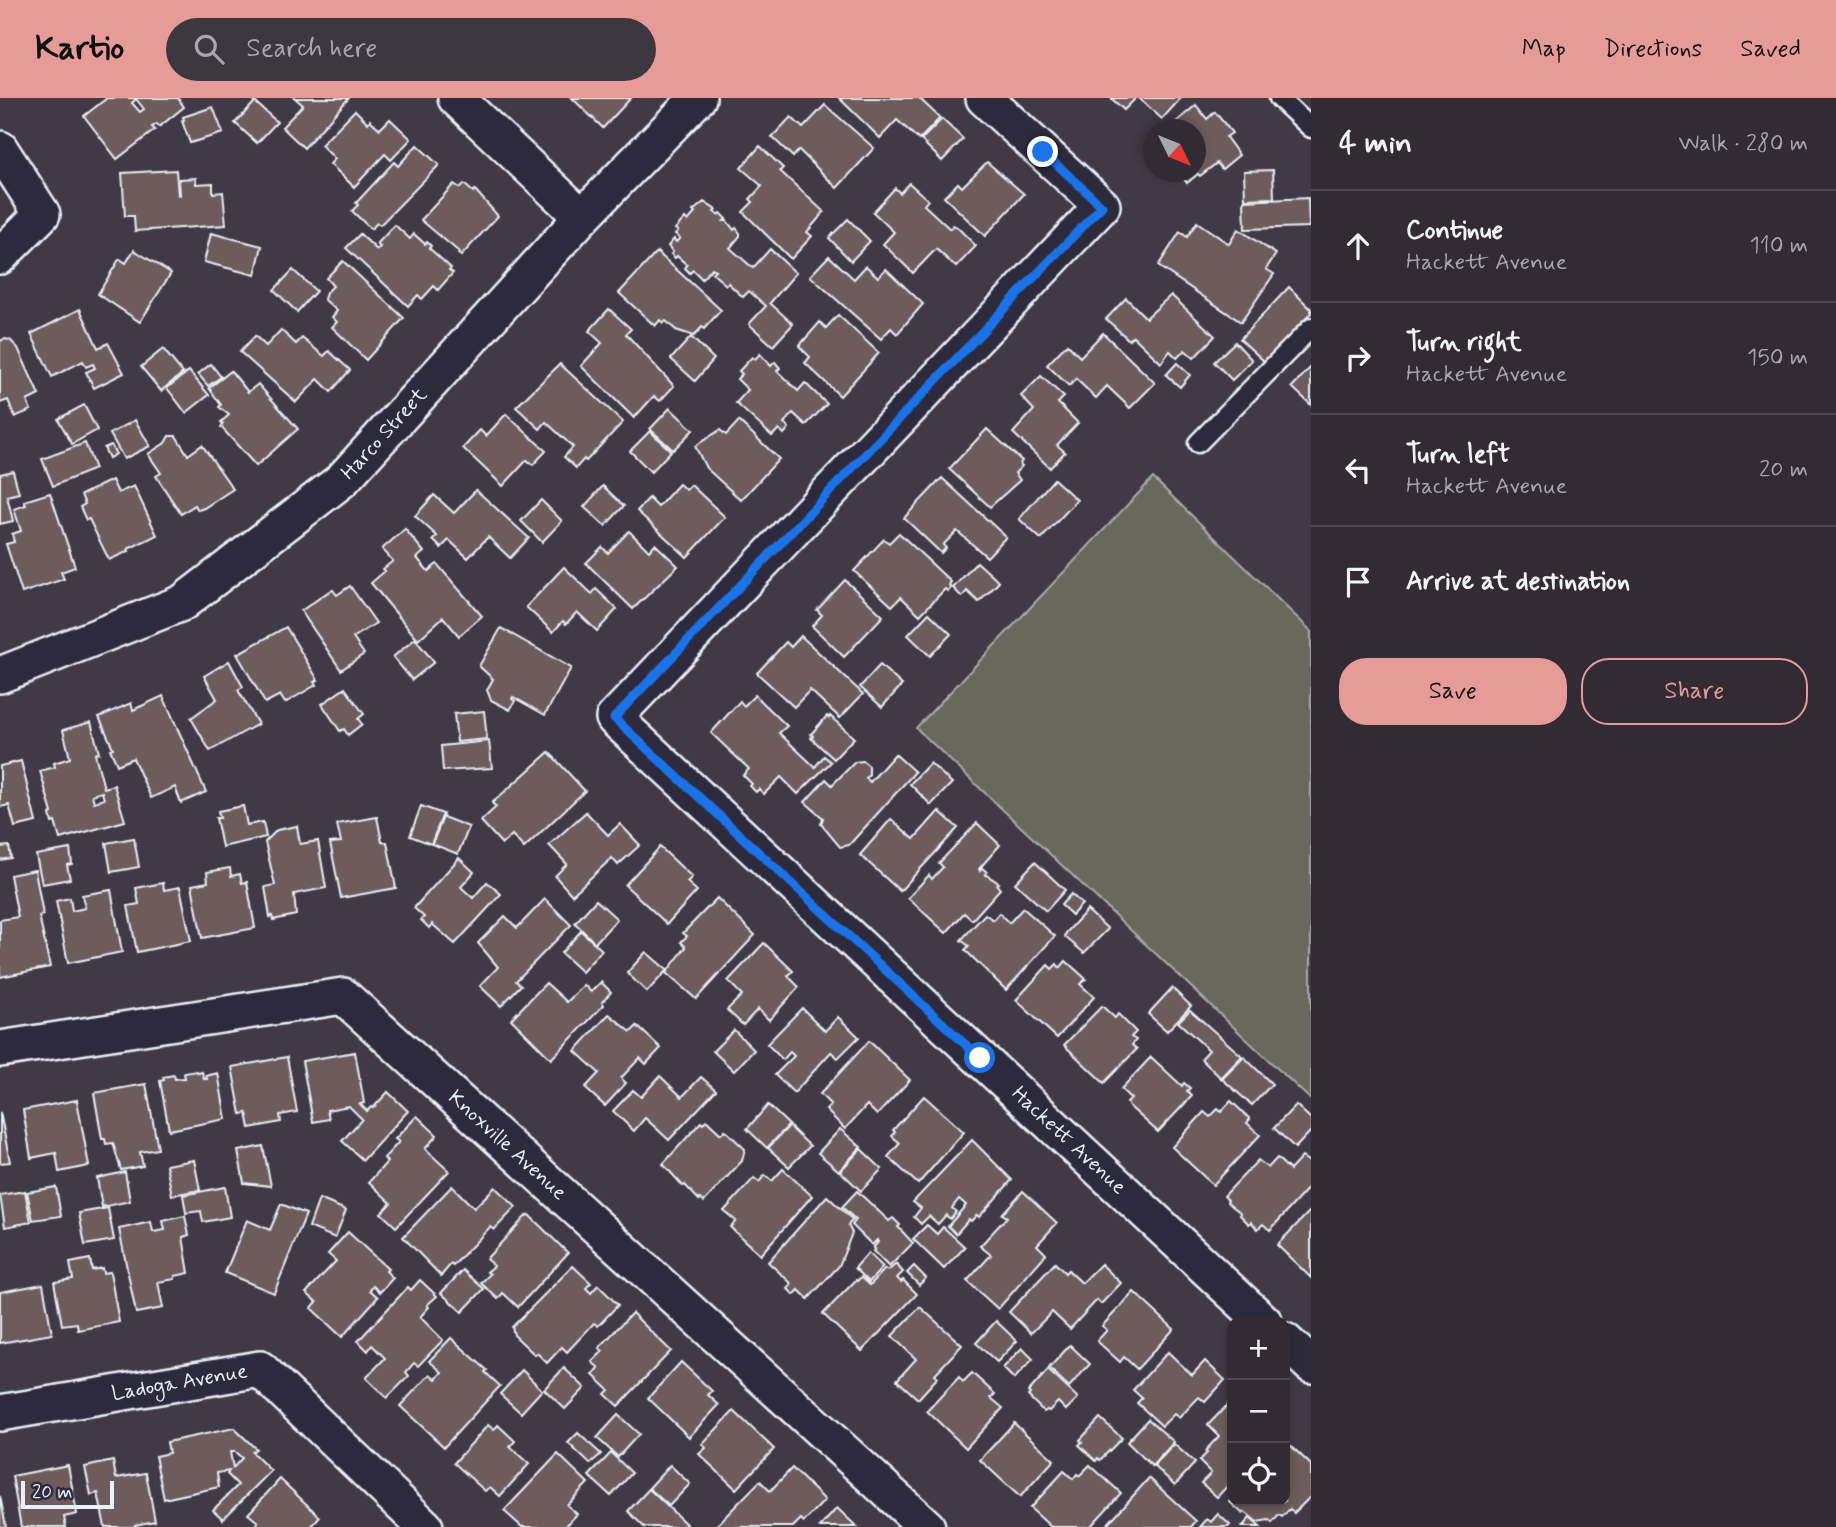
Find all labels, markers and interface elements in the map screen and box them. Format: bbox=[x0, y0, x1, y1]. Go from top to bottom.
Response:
search box bbox=[166, 18, 656, 81]
text: Kartio bbox=[35, 27, 124, 71]
icon: search bbox=[190, 30, 228, 68]
text: Search here bbox=[246, 32, 377, 66]
text: Map bbox=[1522, 34, 1566, 65]
text: Directions bbox=[1604, 34, 1702, 65]
text: Saved bbox=[1740, 34, 1801, 65]
north arrow bbox=[1143, 119, 1206, 182]
text: 4 min bbox=[1339, 124, 1412, 163]
text: Walk · 280 m bbox=[1678, 129, 1808, 159]
route end bbox=[1027, 136, 1058, 167]
text: Continue bbox=[1406, 214, 1503, 248]
icon: ahead bbox=[1339, 227, 1377, 265]
text: 110 m bbox=[1749, 231, 1808, 261]
text: Hackett Avenue bbox=[1406, 248, 1567, 278]
text: Turn right bbox=[1406, 326, 1522, 360]
icon: right bbox=[1339, 339, 1377, 377]
text: 150 m bbox=[1747, 343, 1808, 373]
text: Hackett Avenue bbox=[1406, 360, 1567, 390]
street label: Harco Street bbox=[335, 381, 434, 486]
text: Turn left bbox=[1406, 438, 1510, 472]
icon: left bbox=[1339, 451, 1377, 489]
text: 20 m bbox=[1759, 455, 1808, 485]
text: Hackett Avenue bbox=[1406, 472, 1567, 502]
icon: arrive bbox=[1339, 563, 1377, 601]
text: Arrive at destination bbox=[1406, 565, 1630, 599]
button: Save bbox=[1339, 658, 1567, 725]
button: Share bbox=[1581, 658, 1808, 725]
route start bbox=[964, 1042, 995, 1073]
street label: Hackett Avenue bbox=[1005, 1080, 1132, 1201]
street label: Knoxville Avenue bbox=[442, 1084, 573, 1207]
map controls bbox=[1227, 1317, 1290, 1506]
button: + bbox=[1227, 1317, 1290, 1380]
street label: Ladoga Avenue bbox=[109, 1357, 249, 1408]
button: − bbox=[1227, 1380, 1290, 1443]
button: locate bbox=[1227, 1443, 1290, 1506]
scale bar bbox=[21, 1478, 114, 1510]
text: 20 m bbox=[32, 1480, 72, 1505]

